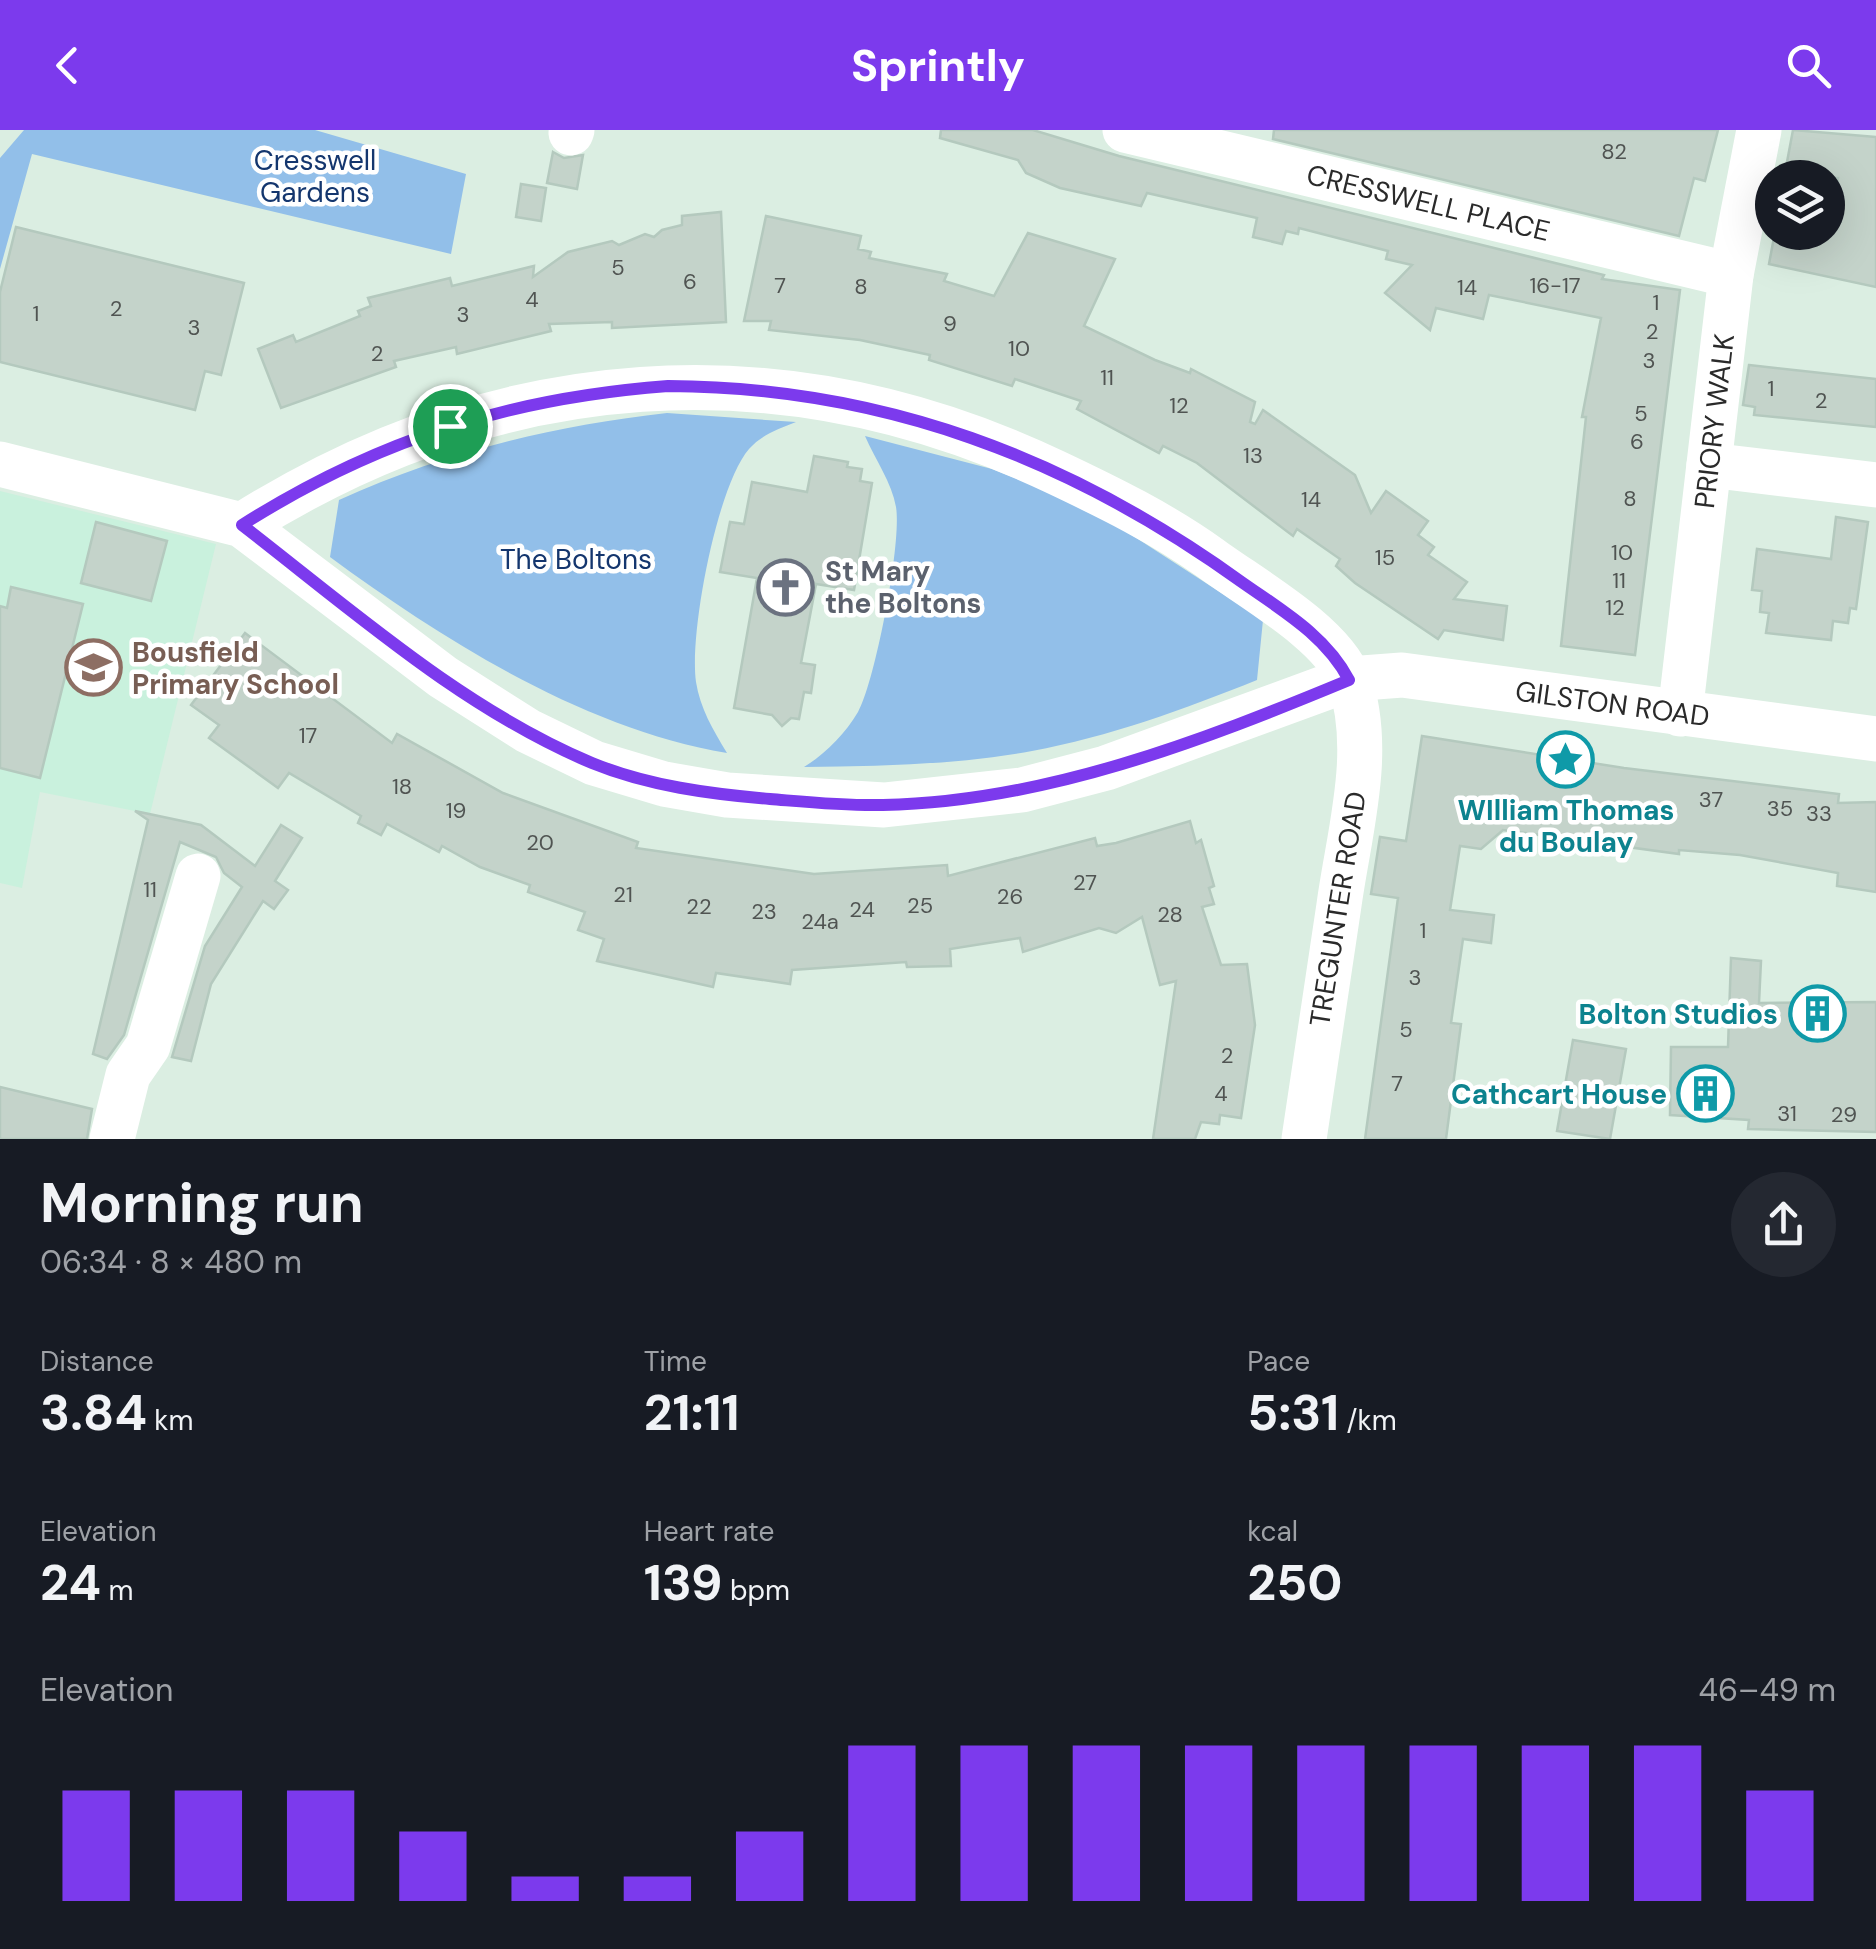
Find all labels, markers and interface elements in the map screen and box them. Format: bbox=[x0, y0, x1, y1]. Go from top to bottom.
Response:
text: Sprintly bbox=[851, 36, 1025, 95]
icon: back bbox=[40, 38, 95, 93]
icon: search bbox=[1781, 38, 1836, 93]
house number: 82 bbox=[1601, 137, 1627, 166]
park label: Cresswell Gardens bbox=[254, 142, 376, 211]
street label: CRESSWELL PLACE bbox=[1303, 156, 1554, 250]
map controls bbox=[1755, 160, 1845, 250]
button: layers bbox=[1755, 160, 1845, 250]
house number: 5 bbox=[611, 253, 625, 282]
house number: 6 bbox=[683, 267, 697, 296]
house number: 7 bbox=[774, 271, 786, 300]
house number: 16-17 bbox=[1529, 271, 1581, 300]
house number: 8 bbox=[854, 272, 868, 301]
house number: 14 bbox=[1457, 273, 1477, 302]
house number: 4 bbox=[525, 285, 539, 314]
house number: 1 bbox=[1653, 288, 1659, 317]
house number: 2 bbox=[110, 294, 122, 323]
house number: 1 bbox=[33, 299, 39, 328]
house number: 3 bbox=[456, 300, 470, 329]
house number: 9 bbox=[943, 309, 957, 338]
house number: 3 bbox=[187, 313, 201, 342]
house number: 2 bbox=[1646, 317, 1658, 346]
street label: PRIORY WALK bbox=[1686, 332, 1743, 510]
house number: 10 bbox=[1008, 334, 1030, 363]
house number: 2 bbox=[371, 339, 383, 368]
house number: 3 bbox=[1642, 346, 1656, 375]
house number: 11 bbox=[1100, 363, 1114, 392]
house number: 1 bbox=[1768, 374, 1774, 403]
pin bbox=[408, 384, 493, 469]
house number: 2 bbox=[1815, 386, 1827, 415]
house number: 12 bbox=[1169, 391, 1189, 420]
icon: arrive bbox=[423, 399, 478, 454]
house number: 5 bbox=[1634, 399, 1648, 428]
house number: 6 bbox=[1630, 427, 1644, 456]
house number: 13 bbox=[1243, 441, 1263, 470]
house number: 8 bbox=[1623, 484, 1637, 513]
house number: 14 bbox=[1301, 485, 1321, 514]
house number: 10 bbox=[1611, 538, 1633, 567]
park label: The Boltons bbox=[500, 541, 652, 578]
house number: 15 bbox=[1375, 543, 1395, 572]
place label: St Mary the Boltons bbox=[825, 553, 981, 622]
church icon: St Mary the Boltons bbox=[756, 557, 816, 617]
house number: 11 bbox=[1612, 566, 1626, 595]
house number: 12 bbox=[1605, 593, 1625, 622]
place label: Bousfield Primary School bbox=[132, 634, 339, 703]
school or university icon: Bousfield Primary School bbox=[63, 638, 123, 698]
street label: GILSTON ROAD bbox=[1513, 672, 1712, 735]
house number: 17 bbox=[299, 721, 317, 750]
place icon: WIlliam Thomas du Boulay bbox=[1536, 729, 1596, 789]
house number: 18 bbox=[392, 772, 412, 801]
house number: 37 bbox=[1699, 785, 1723, 814]
street label: TREGUNTER ROAD bbox=[1301, 789, 1375, 1029]
place label: WIlliam Thomas du Boulay bbox=[1458, 792, 1674, 861]
house number: 35 bbox=[1767, 794, 1793, 823]
house number: 19 bbox=[446, 796, 466, 825]
house number: 33 bbox=[1806, 799, 1832, 828]
house number: 20 bbox=[526, 828, 554, 857]
house number: 27 bbox=[1073, 868, 1097, 897]
house number: 11 bbox=[143, 875, 157, 904]
house number: 21 bbox=[613, 880, 633, 909]
house number: 26 bbox=[997, 882, 1023, 911]
house number: 25 bbox=[907, 891, 933, 920]
house number: 22 bbox=[686, 892, 712, 921]
house number: 24 bbox=[849, 895, 875, 924]
house number: 23 bbox=[751, 897, 777, 926]
house number: 28 bbox=[1157, 900, 1183, 929]
house number: 24a bbox=[801, 907, 839, 936]
house number: 1 bbox=[1420, 916, 1426, 945]
house number: 3 bbox=[1408, 963, 1422, 992]
building icon: Bolton Studios bbox=[1787, 984, 1847, 1044]
place label: Bolton Studios bbox=[1579, 996, 1778, 1033]
house number: 5 bbox=[1399, 1015, 1413, 1044]
house number: 2 bbox=[1221, 1041, 1233, 1070]
building icon: Cathcart House bbox=[1676, 1064, 1736, 1124]
house number: 7 bbox=[1391, 1069, 1403, 1098]
place label: Cathcart House bbox=[1451, 1076, 1667, 1113]
house number: 4 bbox=[1214, 1079, 1228, 1108]
house number: 31 bbox=[1777, 1099, 1797, 1128]
house number: 29 bbox=[1831, 1100, 1857, 1129]
text: Morning run bbox=[40, 1167, 364, 1239]
button: share bbox=[1731, 1172, 1836, 1277]
text: 06:34 · 8 × 480 m bbox=[40, 1241, 302, 1283]
text: Distance bbox=[40, 1343, 154, 1380]
text: Time bbox=[644, 1343, 707, 1380]
text: Pace bbox=[1247, 1343, 1310, 1380]
text: 3.84 bbox=[40, 1380, 147, 1446]
text: 21:11 bbox=[644, 1380, 740, 1446]
text: 5:31 bbox=[1247, 1380, 1339, 1446]
text: km bbox=[147, 1402, 193, 1439]
text: /km bbox=[1339, 1402, 1397, 1439]
text: Elevation bbox=[40, 1513, 157, 1550]
text: Heart rate bbox=[644, 1513, 774, 1550]
text: kcal bbox=[1247, 1513, 1298, 1550]
text: 24 bbox=[40, 1550, 101, 1616]
text: 139 bbox=[644, 1550, 723, 1616]
text: 250 bbox=[1247, 1550, 1342, 1616]
text: m bbox=[101, 1572, 133, 1609]
text: bpm bbox=[723, 1572, 790, 1609]
text: Elevation bbox=[40, 1669, 173, 1711]
text: 46–49 m bbox=[1699, 1669, 1836, 1711]

